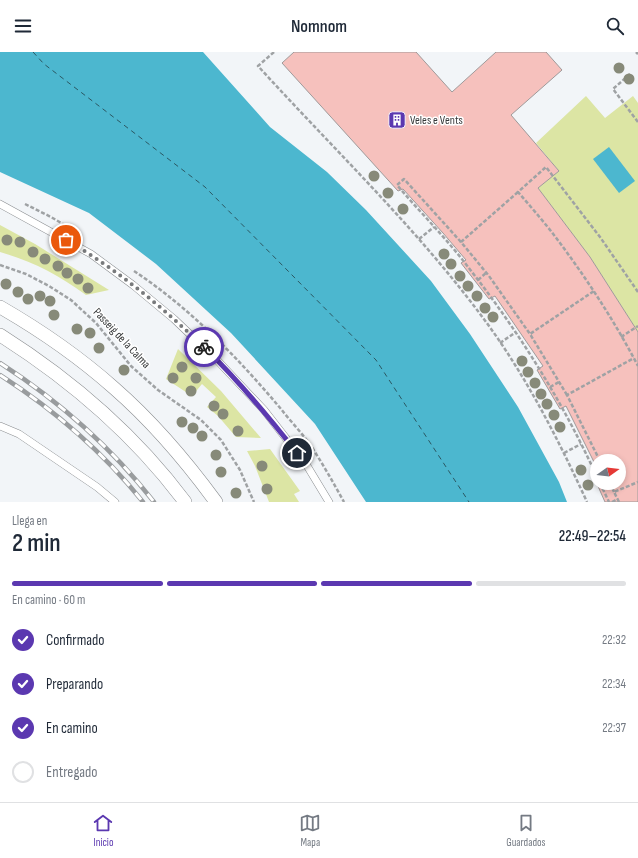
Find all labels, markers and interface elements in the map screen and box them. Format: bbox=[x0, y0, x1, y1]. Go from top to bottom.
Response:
icon: menu bbox=[12, 15, 34, 37]
icon: search bbox=[604, 15, 626, 37]
text: Nomnom bbox=[291, 16, 347, 37]
building icon: Veles e Vents bbox=[387, 110, 407, 130]
place label: Veles e Vents bbox=[410, 113, 463, 128]
pin bbox=[49, 223, 83, 257]
icon: bag bbox=[55, 229, 77, 251]
street label: Passeig de la Calma bbox=[90, 305, 154, 372]
courier bbox=[184, 327, 224, 367]
icon: bike bbox=[193, 336, 215, 358]
pin bbox=[280, 436, 314, 470]
icon: home bbox=[286, 442, 308, 464]
north arrow bbox=[590, 454, 626, 490]
map controls bbox=[590, 454, 626, 490]
text: Llega en bbox=[12, 513, 47, 529]
text: 22:49–22:54 bbox=[559, 527, 626, 546]
text: 2 min bbox=[12, 528, 61, 559]
text: En camino · 60 m bbox=[12, 592, 85, 608]
icon: check bbox=[12, 629, 34, 651]
text: Confirmado bbox=[46, 631, 105, 650]
text: 22:32 bbox=[602, 632, 626, 648]
icon: check bbox=[12, 673, 34, 695]
text: Preparando bbox=[46, 675, 103, 694]
text: 22:34 bbox=[602, 676, 626, 692]
icon: check bbox=[12, 717, 34, 739]
text: En camino bbox=[46, 719, 98, 738]
text: 22:37 bbox=[602, 720, 626, 736]
text: Entregado bbox=[46, 763, 97, 782]
tab: Inicio bbox=[92, 812, 114, 849]
tab: Mapa bbox=[299, 812, 321, 849]
tab: Guardados bbox=[506, 812, 546, 849]

